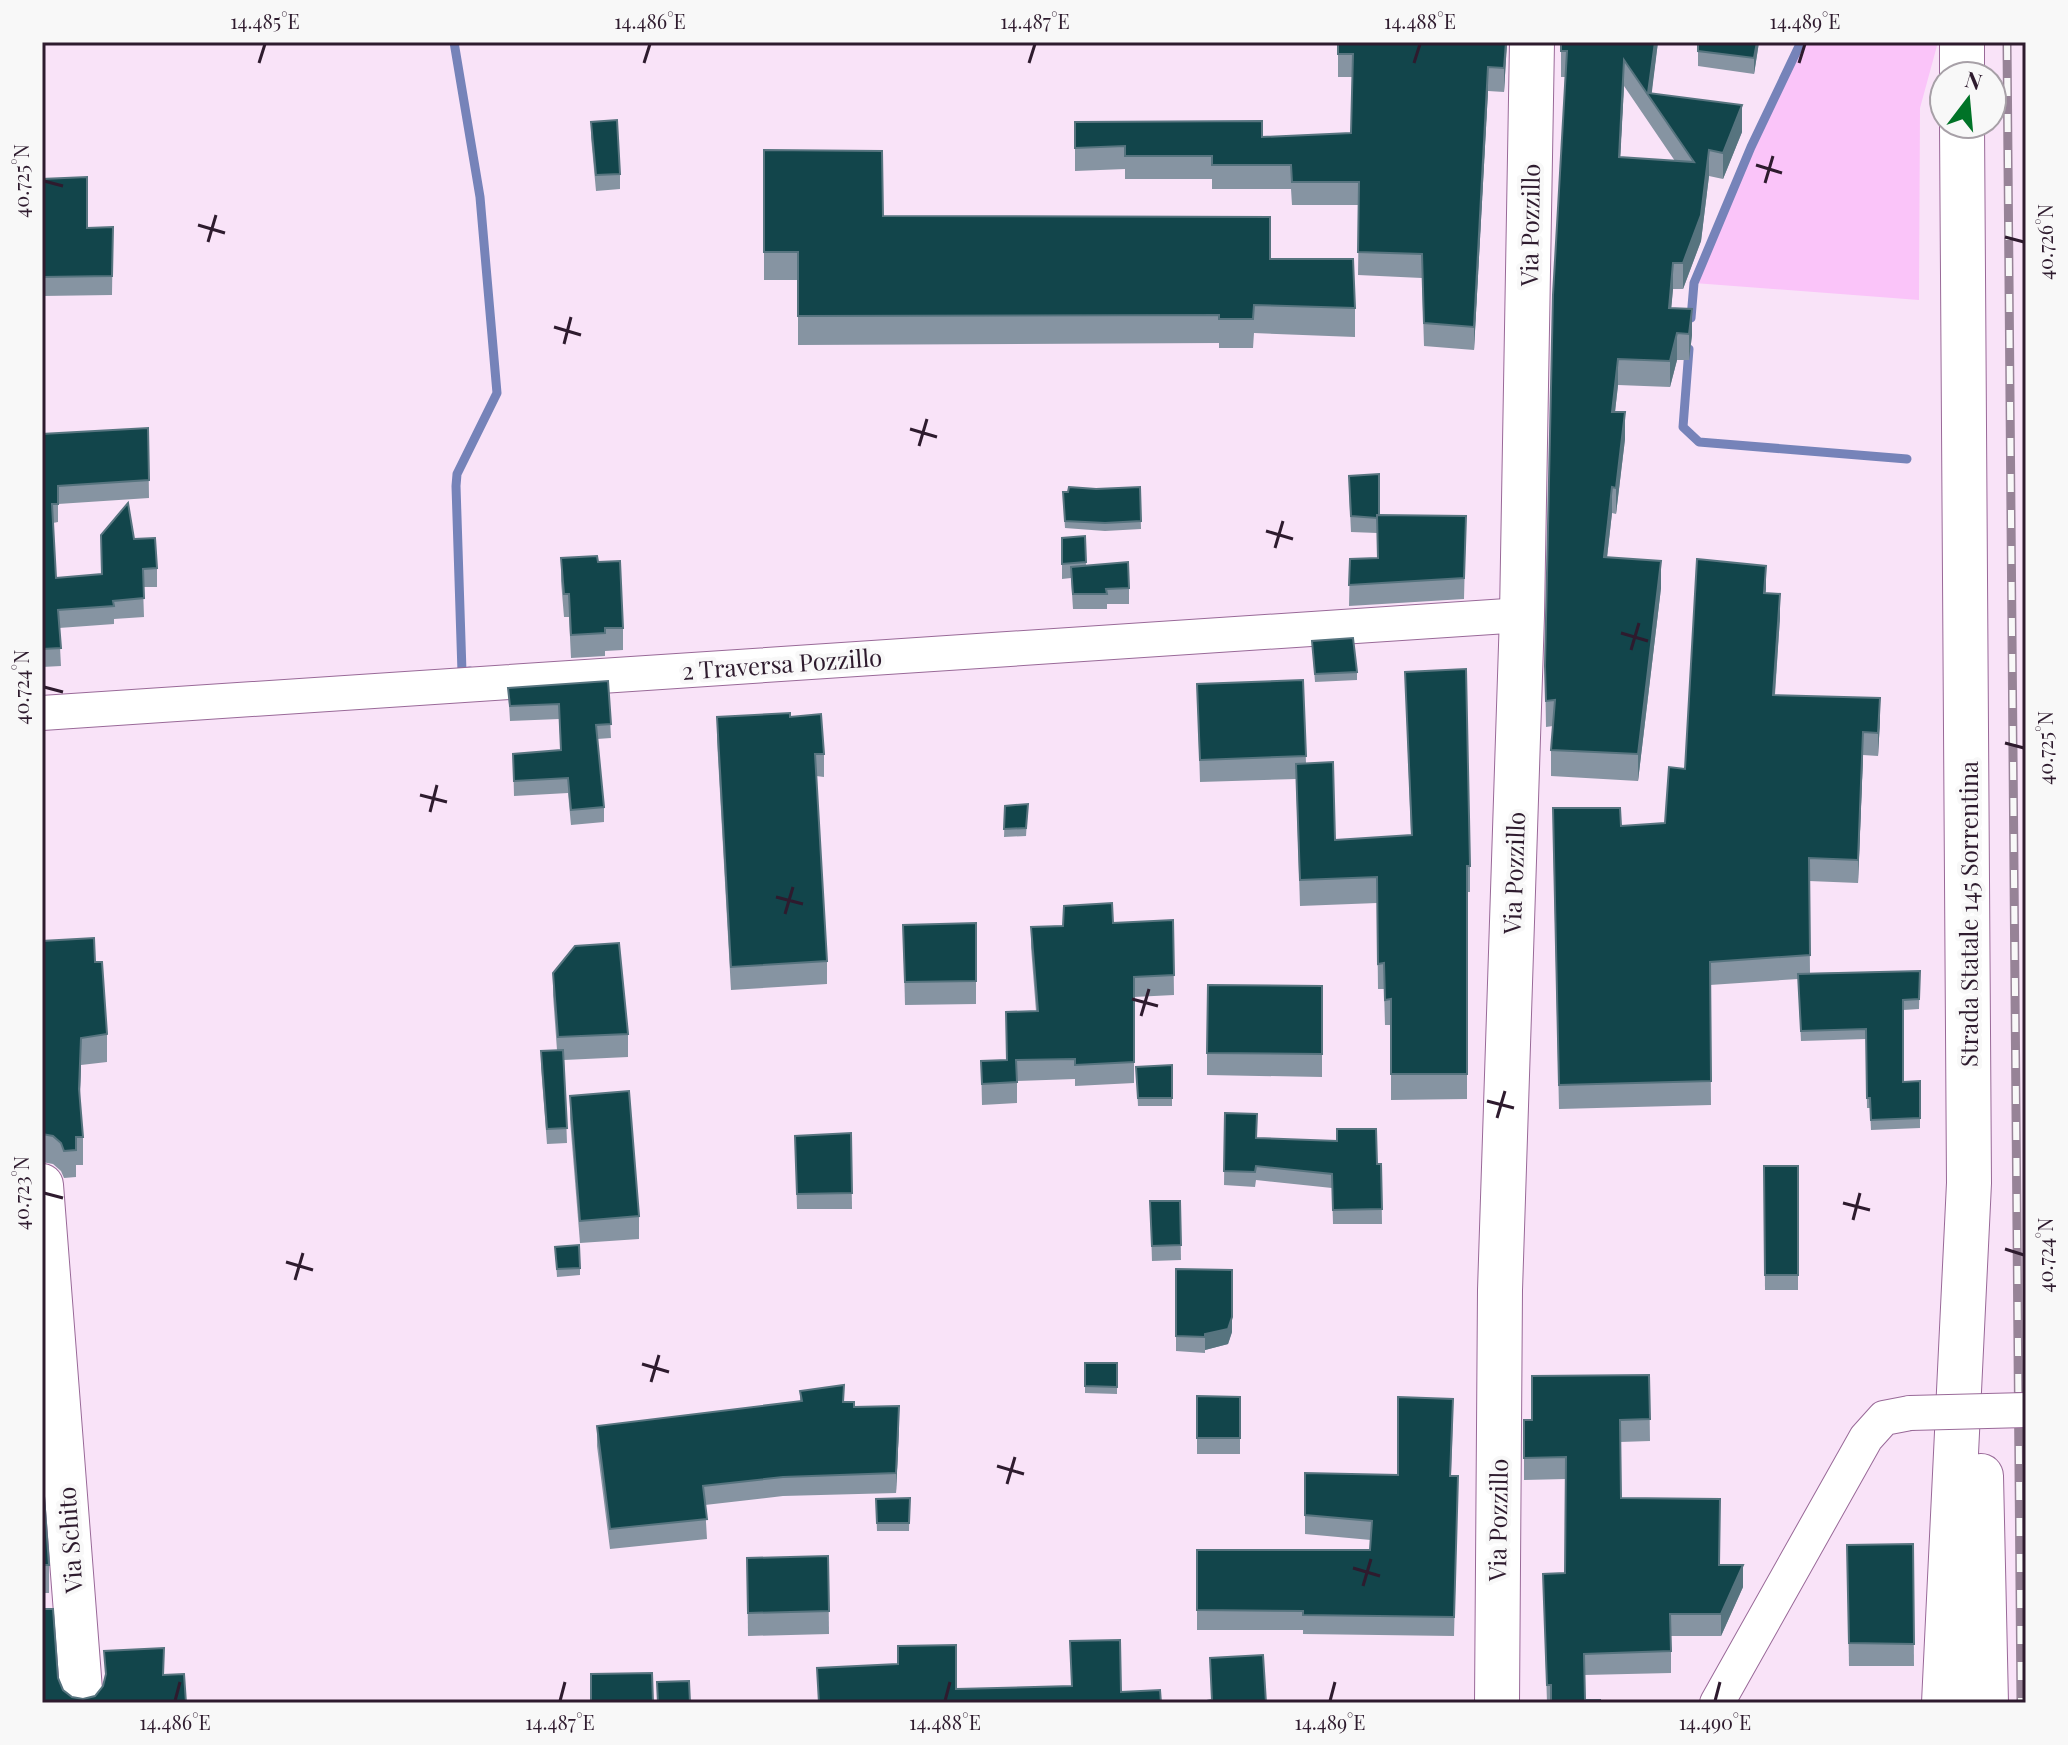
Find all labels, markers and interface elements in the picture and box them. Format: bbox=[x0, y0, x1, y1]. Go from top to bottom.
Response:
text: 14.485°E bbox=[230, 7, 300, 34]
text: 14.486°E bbox=[614, 7, 686, 34]
text: 14.487°E bbox=[1000, 7, 1070, 34]
text: 14.488°E bbox=[1384, 7, 1456, 34]
text: 14.489°E bbox=[1770, 7, 1840, 34]
north arrow bbox=[1928, 60, 2008, 140]
text: N bbox=[1962, 63, 1986, 96]
text: 40.725°N bbox=[7, 144, 34, 218]
street label: Via Pozzillo bbox=[1512, 163, 1546, 288]
text: 40.726°N bbox=[2031, 204, 2058, 280]
street label: 2 Traversa Pozzillo bbox=[681, 640, 883, 686]
text: 40.724°N bbox=[7, 650, 34, 724]
text: 40.725°N bbox=[2031, 711, 2058, 785]
street label: Strada Statale 145 Sorrentina bbox=[1952, 761, 1984, 1067]
street label: Via Pozzillo bbox=[1495, 811, 1531, 936]
text: 40.723°N bbox=[7, 1156, 34, 1230]
text: 40.724°N bbox=[2031, 1218, 2058, 1292]
street label: Via Pozzillo bbox=[1480, 1458, 1514, 1583]
street label: Via Schito bbox=[49, 1486, 89, 1595]
text: 14.486°E bbox=[139, 1708, 211, 1735]
text: 14.487°E bbox=[525, 1708, 595, 1735]
text: 14.488°E bbox=[909, 1708, 981, 1735]
text: 14.489°E bbox=[1295, 1708, 1365, 1735]
text: 14.490°E bbox=[1679, 1708, 1751, 1735]

